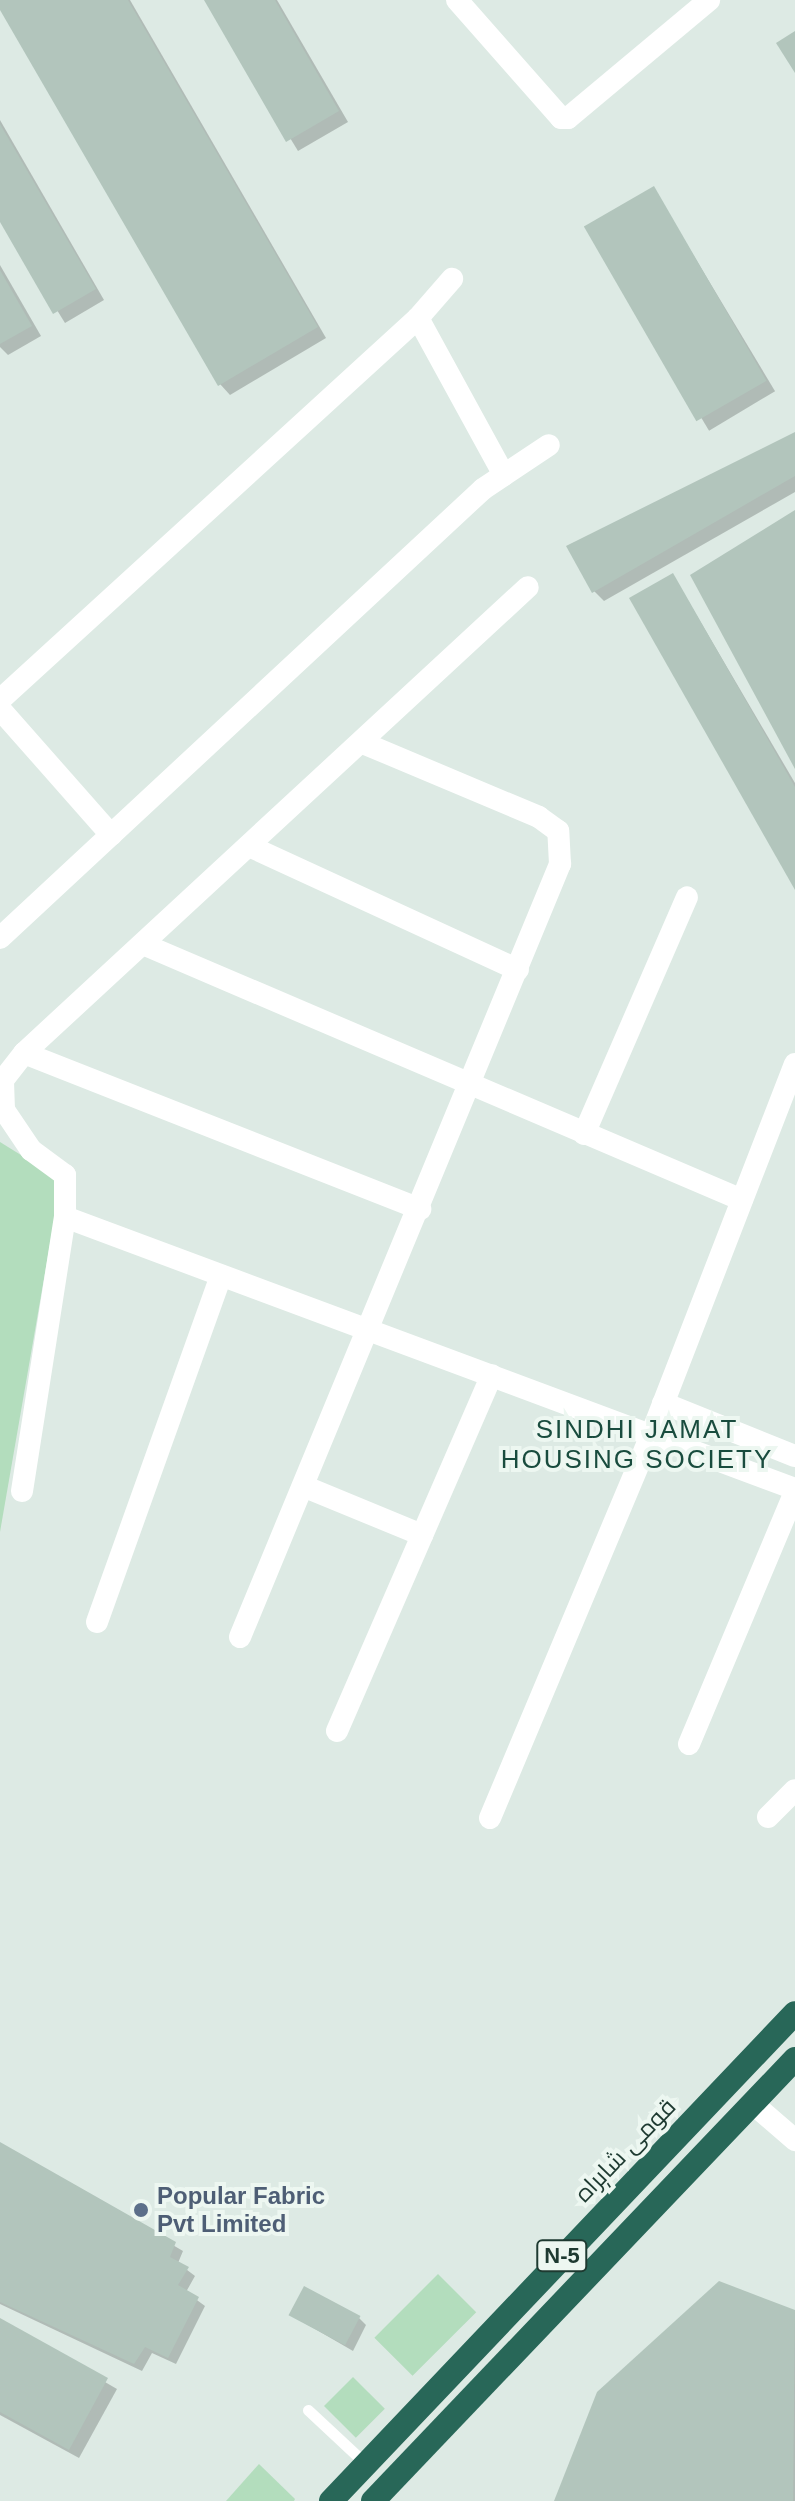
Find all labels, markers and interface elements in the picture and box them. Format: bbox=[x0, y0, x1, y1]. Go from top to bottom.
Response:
district label: SINDHI JAMAT HOUSING SOCIETY bbox=[501, 1414, 773, 1476]
street label: قومی شاہراہ bbox=[569, 2092, 681, 2208]
place label: Popular Fabric Pvt Limited bbox=[157, 2182, 325, 2238]
marker: Popular Fabric Pvt Limited bbox=[132, 2201, 150, 2219]
road number: N-5 bbox=[536, 2238, 588, 2274]

